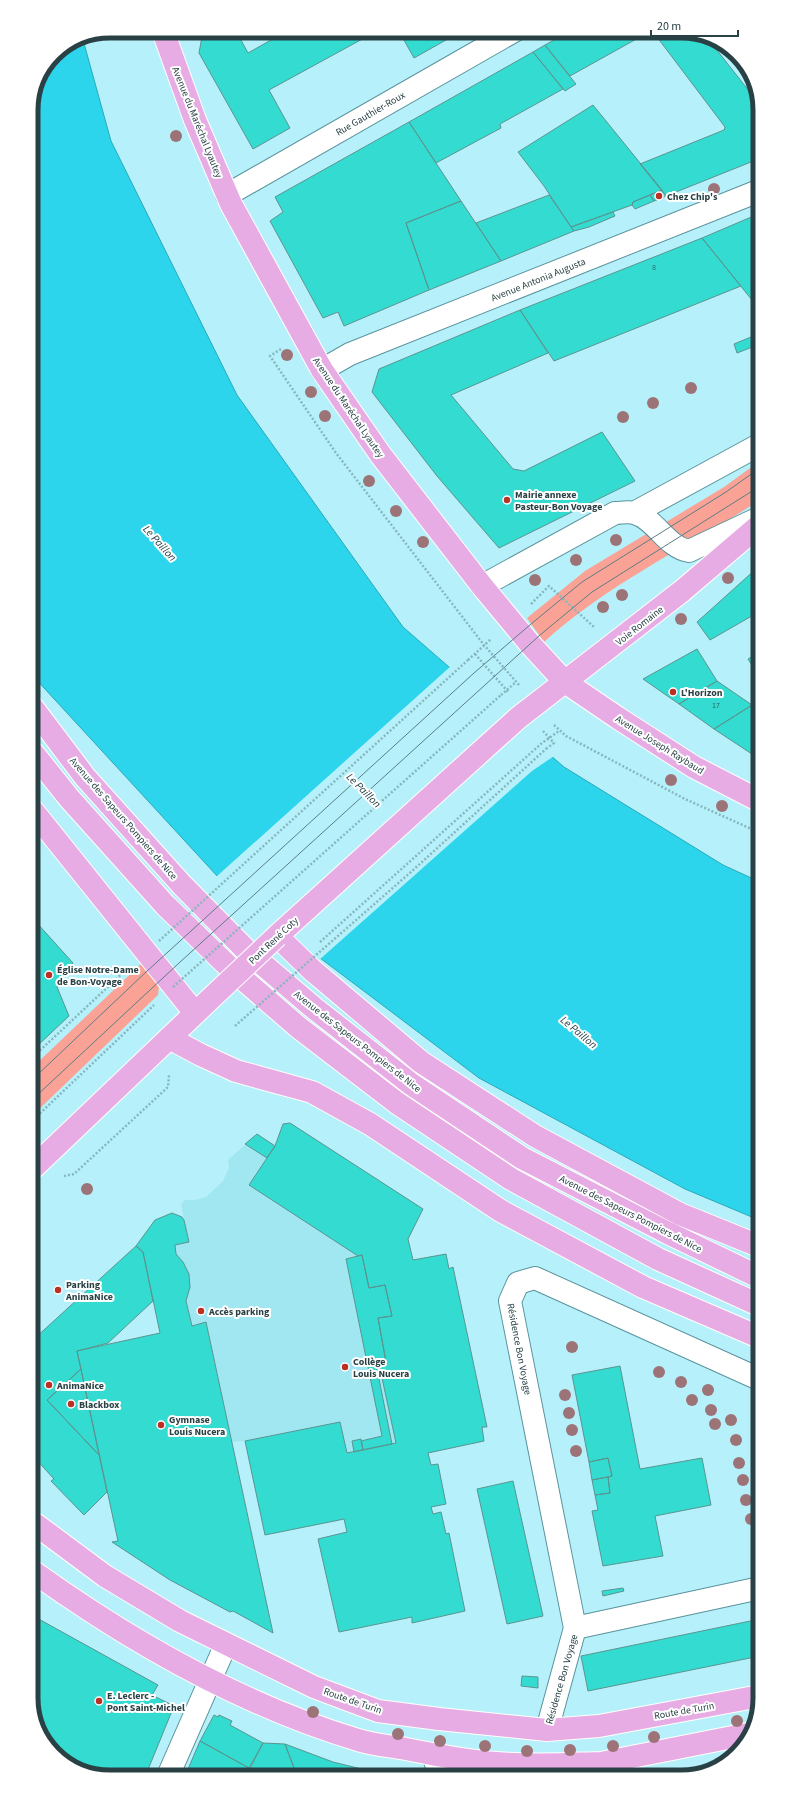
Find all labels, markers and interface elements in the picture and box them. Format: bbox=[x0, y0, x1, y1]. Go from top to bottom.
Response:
scale bar bbox=[651, 12, 738, 38]
text: 20 m bbox=[657, 18, 681, 35]
street label: Avenue du Maréchal Lyautey bbox=[168, 65, 226, 180]
street label: Rue Gauthier-Roux bbox=[333, 88, 408, 139]
place label: Chez Chip's bbox=[667, 190, 718, 204]
marker: Chez Chip's bbox=[654, 191, 664, 201]
street label: Avenue Antonia Augusta bbox=[489, 255, 588, 305]
house number: 8 bbox=[652, 262, 656, 273]
street label: Avenue du Maréchal Lyautey bbox=[309, 355, 387, 461]
place label: Mairie annexe Pasteur-Bon Voyage bbox=[515, 488, 602, 514]
marker: Mairie annexe Pasteur-Bon Voyage bbox=[502, 495, 512, 505]
water label: Le Paillon bbox=[139, 522, 180, 565]
street label: Voie Romaine bbox=[613, 603, 666, 649]
place label: L'Horizon bbox=[681, 686, 723, 700]
marker: L'Horizon bbox=[668, 687, 678, 697]
house number: 17 bbox=[712, 700, 720, 711]
street label: Avenue Joseph Raybaud bbox=[613, 712, 706, 778]
street label: Avenue des Sapeurs Pompiers de Nice bbox=[66, 754, 180, 883]
water label: Le Paillon bbox=[343, 770, 385, 811]
street label: Pont René Coty bbox=[246, 914, 302, 968]
place label: Église Notre-Dame de Bon-Voyage bbox=[57, 963, 139, 989]
marker: Église Notre-Dame de Bon-Voyage bbox=[44, 970, 54, 980]
street label: Avenue des Sapeurs Pompiers de Nice bbox=[291, 988, 424, 1096]
water label: Le Paillon bbox=[557, 1013, 600, 1052]
street label: Avenue des Sapeurs Pompiers de Nice bbox=[557, 1172, 704, 1256]
place label: Parking AnimaNice bbox=[65, 1278, 113, 1304]
marker: Parking AnimaNice bbox=[53, 1285, 63, 1295]
street label: Résidence Bon Voyage bbox=[503, 1302, 535, 1396]
place label: Accès parking bbox=[208, 1305, 270, 1319]
marker: Accès parking bbox=[196, 1306, 206, 1316]
place label: Collège Louis Nucera bbox=[353, 1355, 409, 1381]
marker: Collège Louis Nucera bbox=[340, 1362, 350, 1372]
place label: AnimaNice bbox=[56, 1379, 104, 1393]
marker: AnimaNice bbox=[44, 1380, 54, 1390]
place label: Blackbox bbox=[79, 1398, 120, 1412]
marker: Blackbox bbox=[66, 1399, 76, 1409]
place label: Gymnase Louis Nucera bbox=[169, 1413, 225, 1439]
marker: Gymnase Louis Nucera bbox=[156, 1420, 166, 1430]
street label: Résidence Bon Voyage bbox=[542, 1633, 582, 1726]
street label: Route de Turin bbox=[322, 1684, 384, 1717]
place label: E. Leclerc - Pont Saint-Michel bbox=[107, 1689, 185, 1715]
marker: E. Leclerc - Pont Saint-Michel bbox=[94, 1696, 104, 1706]
street label: Route de Turin bbox=[653, 1699, 715, 1723]

